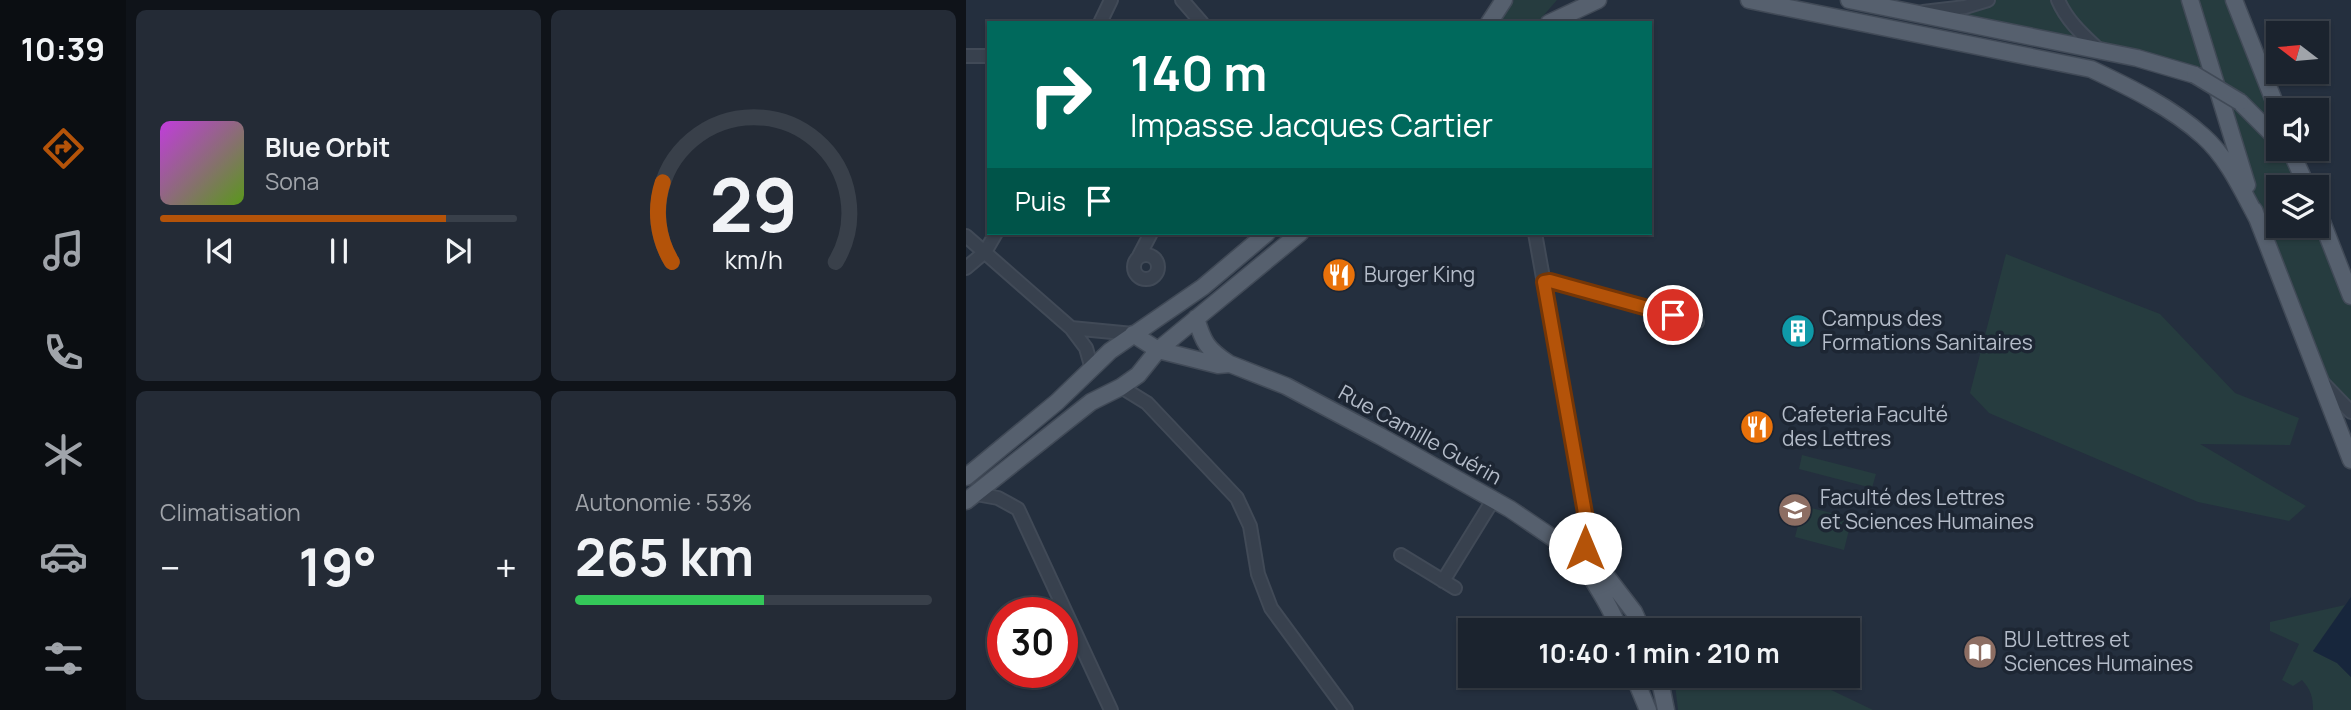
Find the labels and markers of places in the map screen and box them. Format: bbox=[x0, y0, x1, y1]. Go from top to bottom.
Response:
restaurant icon: Burger King bbox=[1320, 256, 1358, 294]
place label: Burger King bbox=[1364, 260, 1475, 288]
pin bbox=[1643, 285, 1703, 345]
place label: Campus des Formations Sanitaires bbox=[1822, 304, 2033, 356]
building icon: Campus des Formations Sanitaires bbox=[1779, 312, 1817, 350]
place label: Cafeteria Faculté des Lettres bbox=[1782, 400, 1948, 452]
restaurant icon: Cafeteria Faculté des Lettres bbox=[1738, 408, 1776, 446]
place label: Faculté des Lettres et Sciences Humaines bbox=[1820, 483, 2034, 535]
school or university icon: Faculté des Lettres et Sciences Humaines bbox=[1776, 491, 1814, 529]
place label: BU Lettres et Sciences Humaines bbox=[2004, 625, 2193, 677]
library icon: BU Lettres et Sciences Humaines bbox=[1961, 633, 1999, 671]

